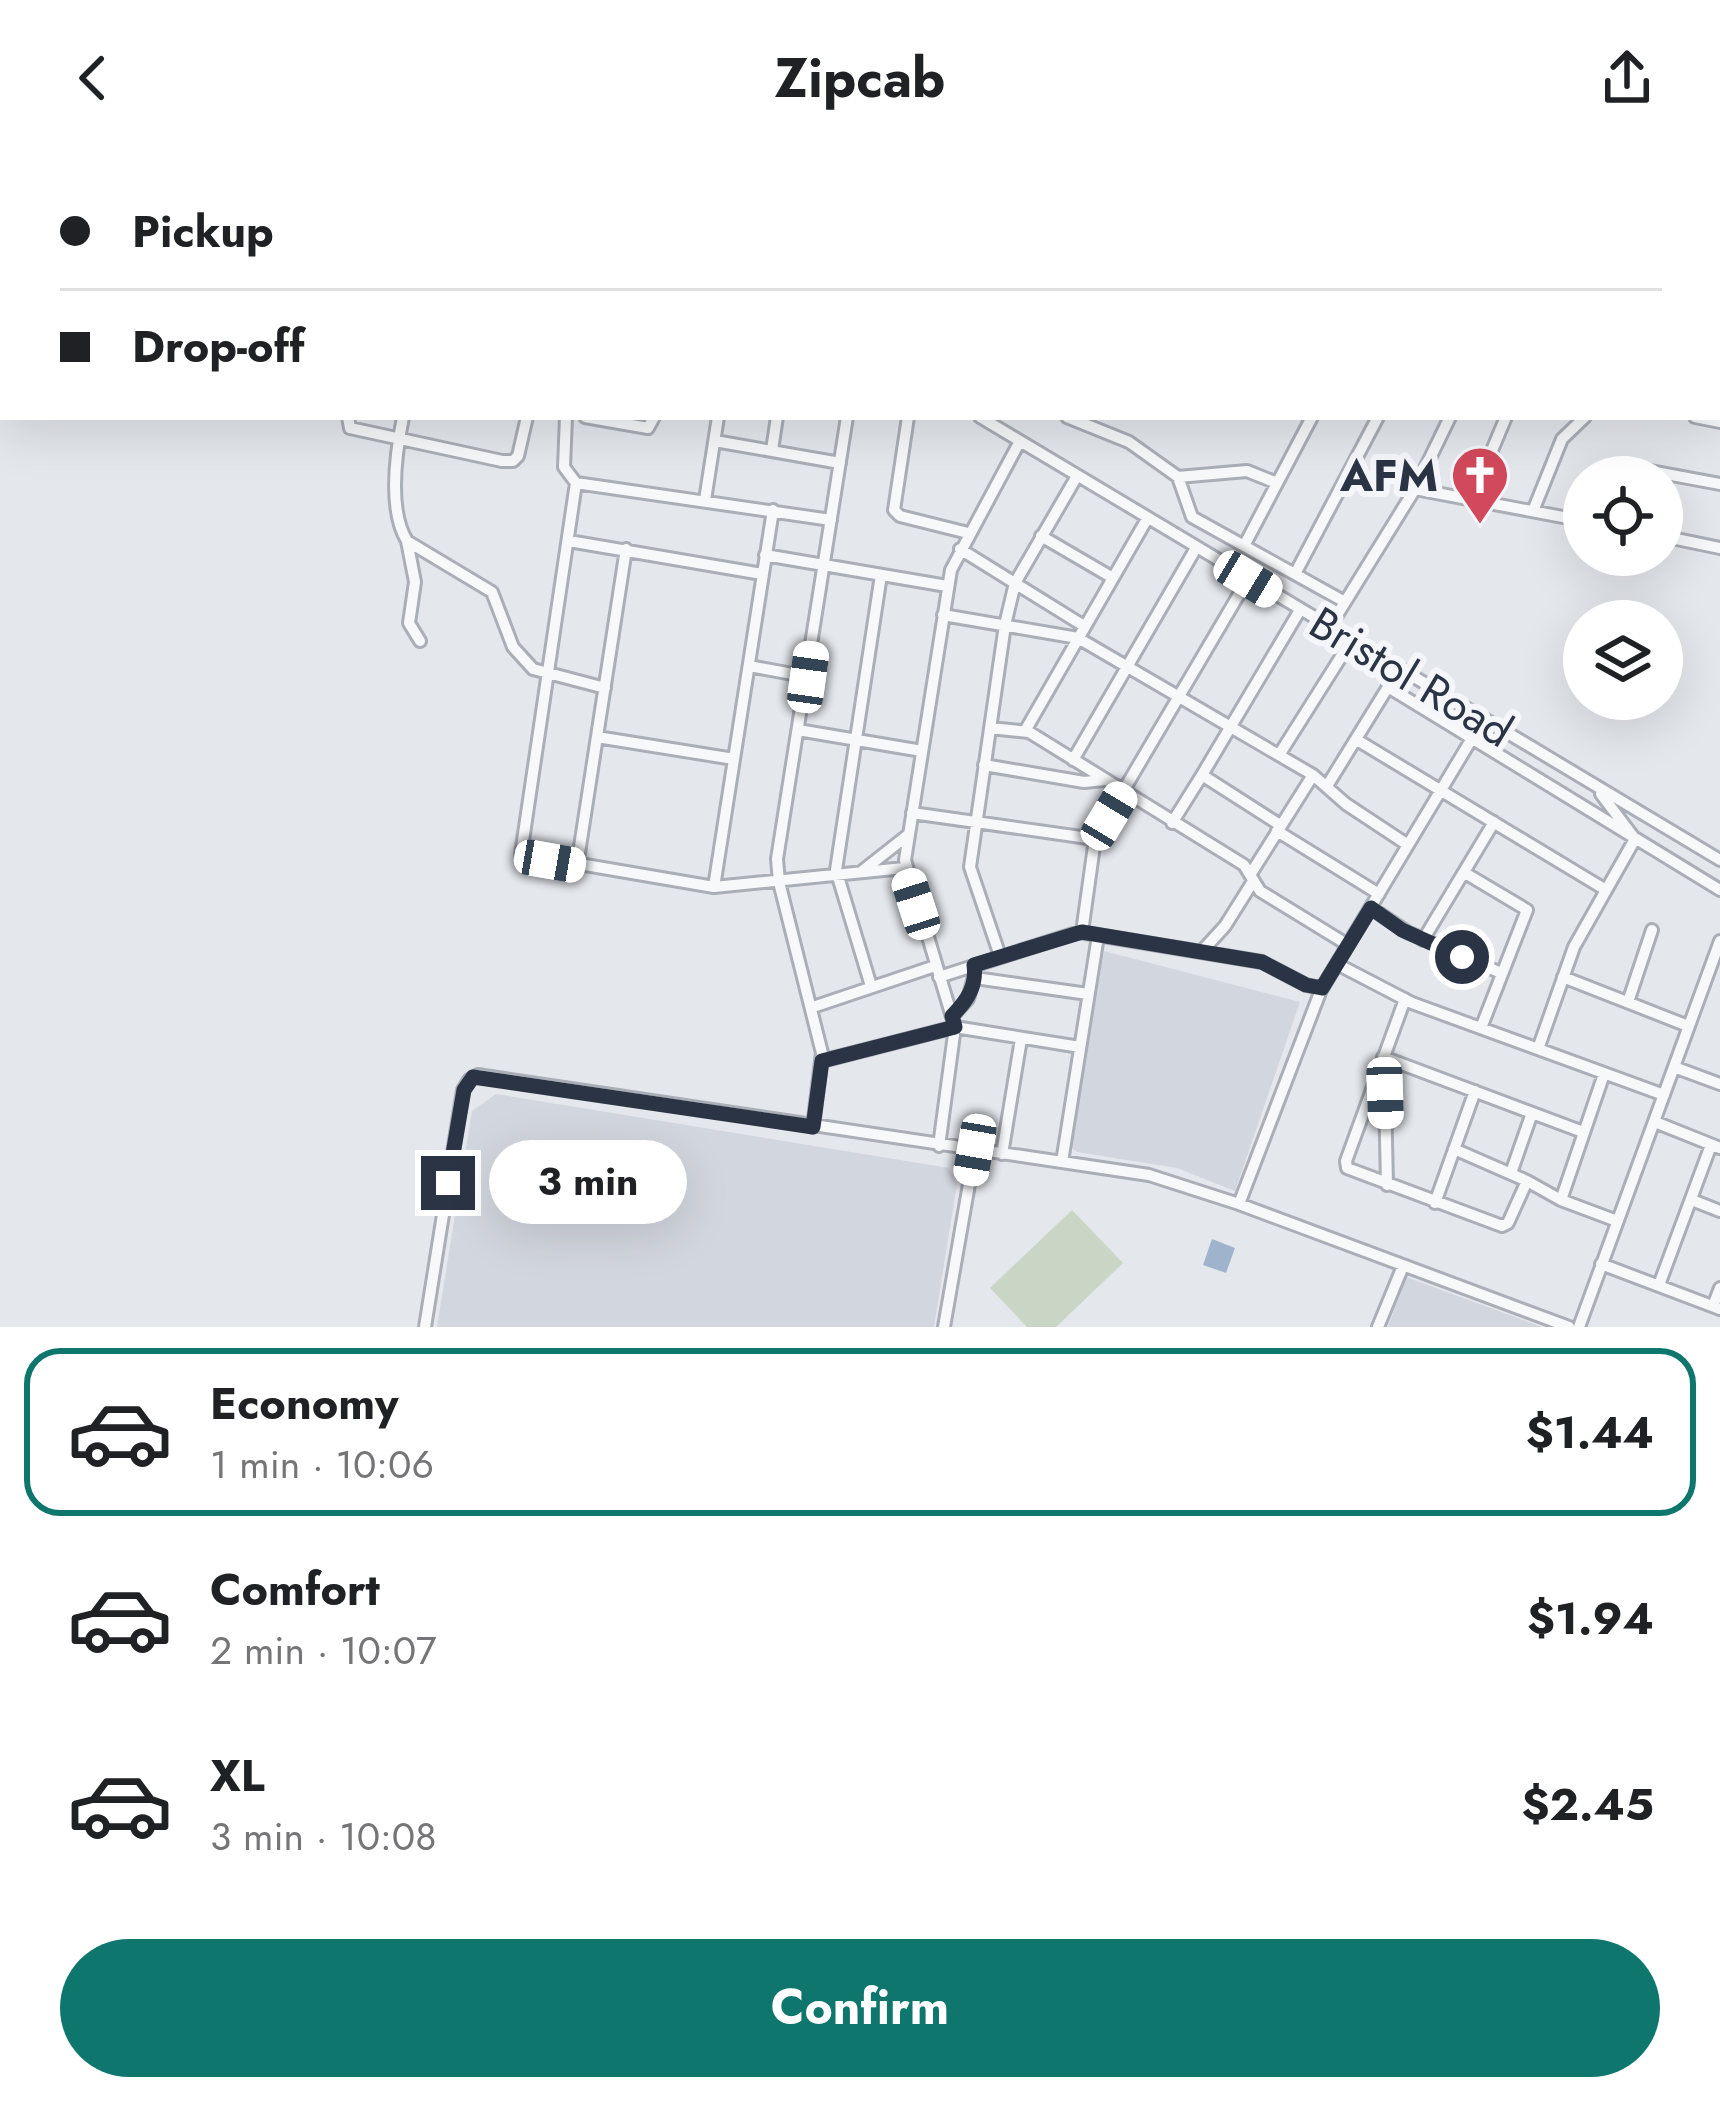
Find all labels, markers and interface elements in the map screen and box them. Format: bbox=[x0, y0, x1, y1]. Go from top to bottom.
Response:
text: Zipcab bbox=[775, 39, 945, 117]
icon: back bbox=[60, 45, 126, 111]
icon: share bbox=[1594, 45, 1660, 111]
text: Pickup bbox=[132, 199, 274, 264]
text: Drop-off bbox=[132, 314, 305, 379]
place label: AFM bbox=[1339, 443, 1438, 508]
church icon: AFM bbox=[1449, 444, 1511, 526]
map controls bbox=[1563, 456, 1683, 720]
button: locate bbox=[1563, 456, 1683, 576]
car bbox=[1208, 545, 1288, 613]
street label: Bristol Road bbox=[1297, 591, 1525, 763]
button: layers bbox=[1563, 600, 1683, 720]
car bbox=[785, 639, 831, 715]
car bbox=[1075, 776, 1143, 856]
car bbox=[511, 837, 589, 885]
car bbox=[888, 864, 944, 944]
route start bbox=[1435, 930, 1489, 984]
car bbox=[1366, 1056, 1404, 1130]
car bbox=[951, 1111, 999, 1189]
callout: 3 min bbox=[490, 1141, 688, 1225]
text: 3 min bbox=[537, 1153, 639, 1210]
route end bbox=[421, 1156, 475, 1210]
text: Economy bbox=[210, 1371, 398, 1436]
icon: car bbox=[66, 1378, 174, 1486]
text: $1.44 bbox=[1526, 1400, 1654, 1465]
text: 1 min · 10:06 bbox=[210, 1436, 434, 1493]
text: Comfort bbox=[210, 1557, 380, 1622]
icon: car bbox=[66, 1564, 174, 1672]
text: $1.94 bbox=[1527, 1586, 1654, 1651]
text: 2 min · 10:07 bbox=[210, 1622, 437, 1679]
text: XL bbox=[210, 1743, 265, 1808]
icon: car bbox=[66, 1750, 174, 1858]
text: $2.45 bbox=[1522, 1772, 1654, 1837]
text: 3 min · 10:08 bbox=[210, 1808, 436, 1865]
button: Confirm bbox=[60, 1939, 1660, 2077]

